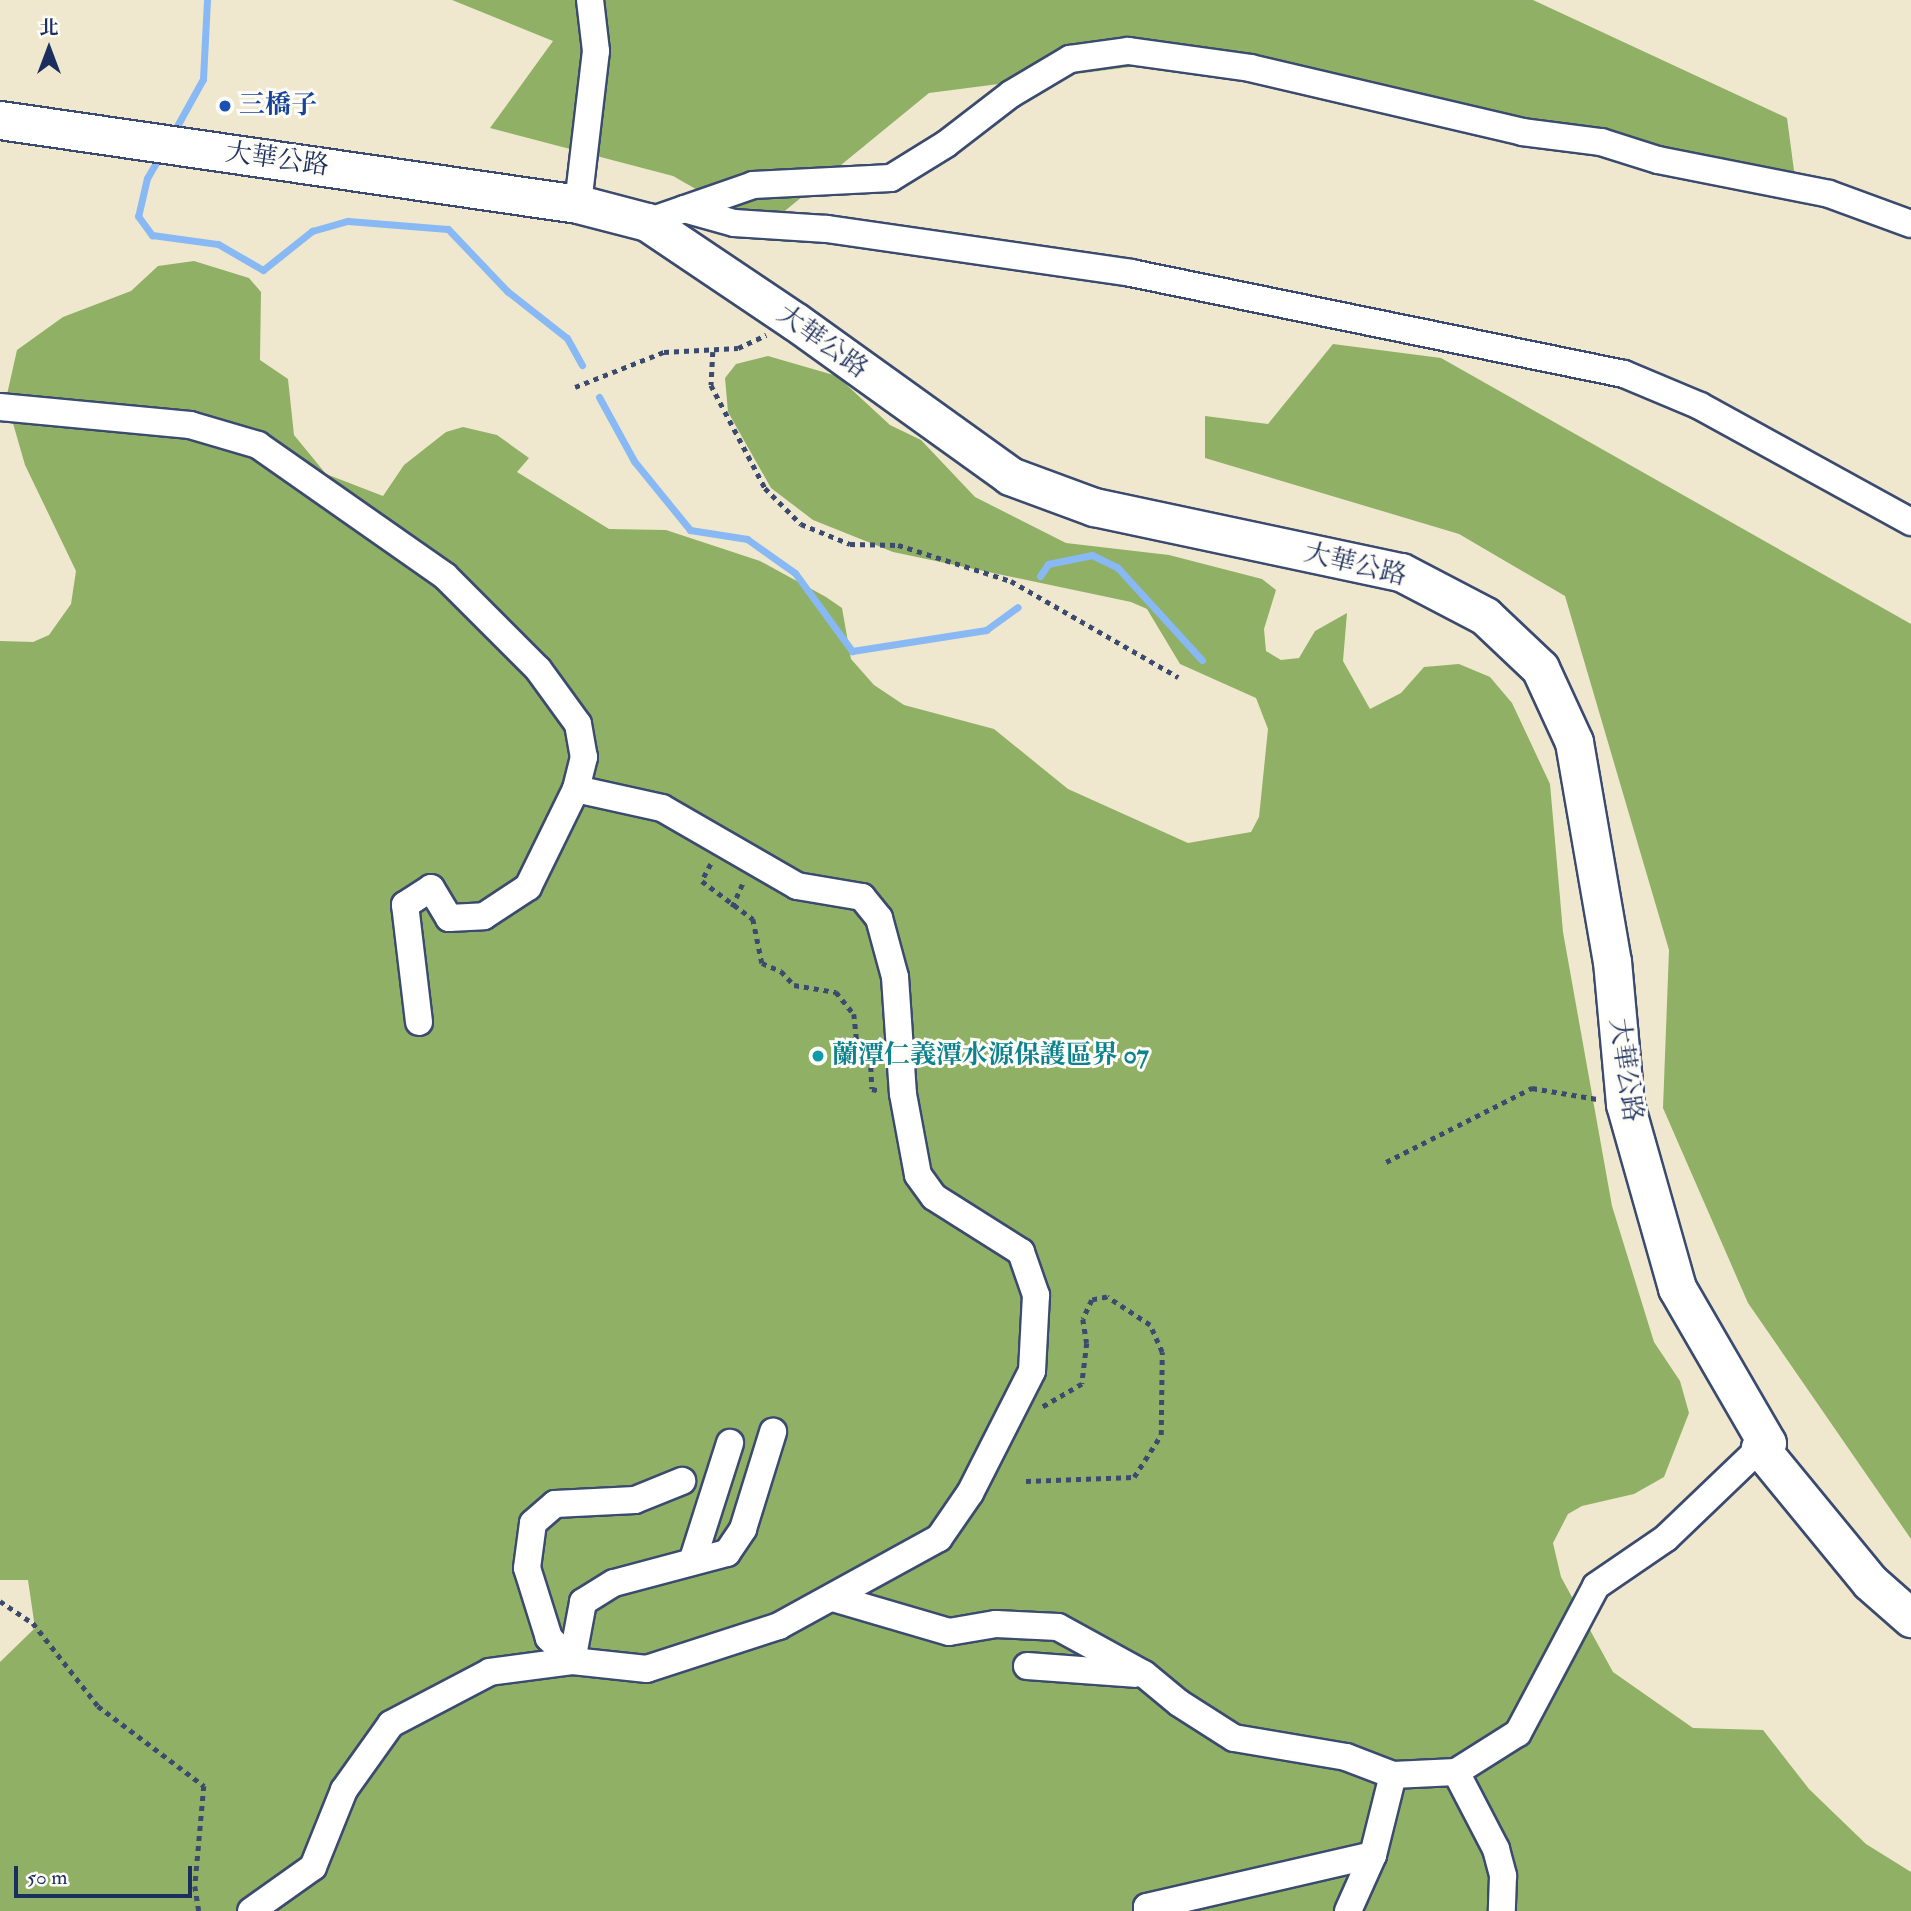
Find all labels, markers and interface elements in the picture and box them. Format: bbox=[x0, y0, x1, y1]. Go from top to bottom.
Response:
north arrow bbox=[14, 14, 84, 84]
text: 北 bbox=[39, 16, 59, 40]
place label: 三橋子 bbox=[239, 90, 317, 122]
marker: 三橋子 bbox=[217, 98, 233, 114]
street label: 大華公路 bbox=[223, 137, 331, 183]
street label: 大華公路 bbox=[771, 299, 873, 385]
street label: 大華公路 bbox=[1301, 537, 1409, 593]
street label: 大華公路 bbox=[1602, 1016, 1648, 1124]
place label: 蘭潭仁義潭水源保護區界 07 bbox=[832, 1040, 1149, 1072]
marker: 蘭潭仁義潭水源保護區界 07 bbox=[810, 1048, 826, 1064]
scale bar bbox=[18, 1852, 196, 1896]
text: 50 m bbox=[27, 1864, 68, 1891]

